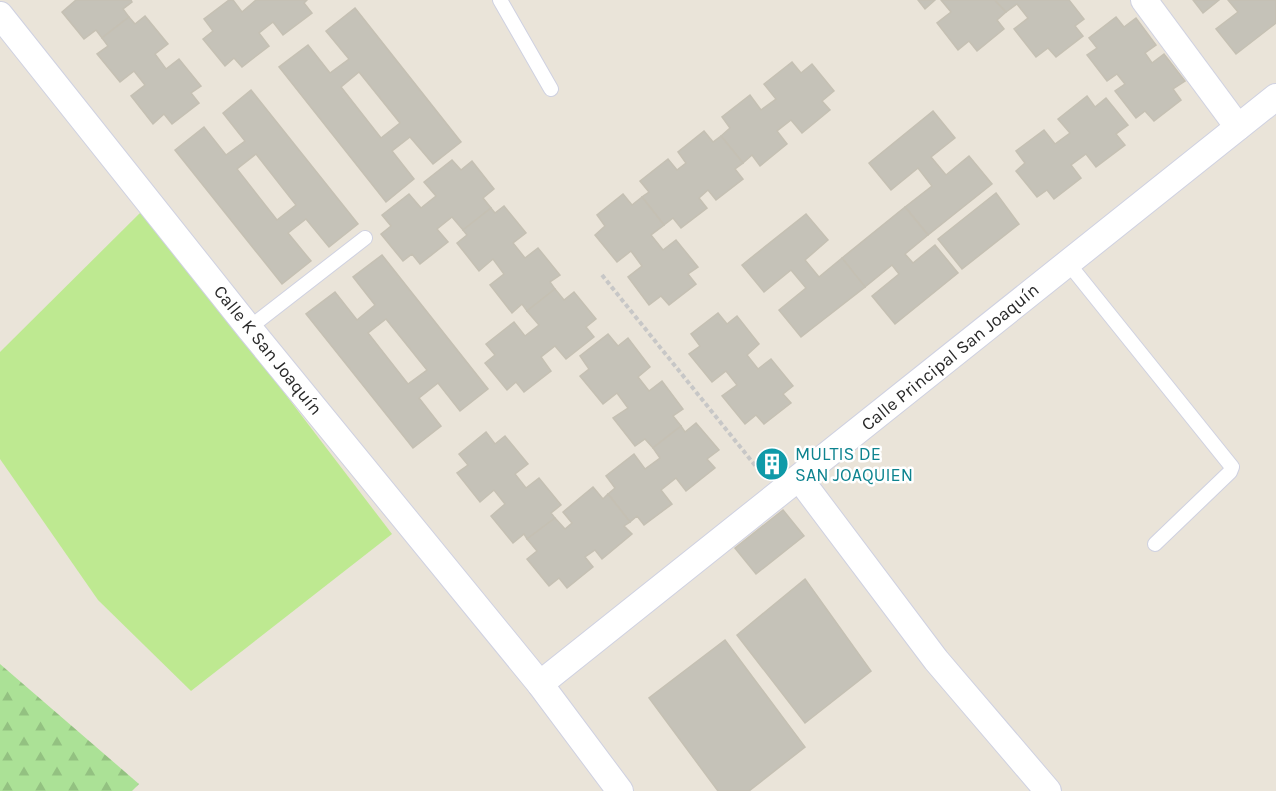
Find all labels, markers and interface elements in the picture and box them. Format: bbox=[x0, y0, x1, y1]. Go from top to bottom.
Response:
street label: Calle Principal San Joaquín bbox=[857, 279, 1043, 435]
street label: Calle K San Joaquín bbox=[209, 281, 327, 419]
place label: MULTIS DE SAN JOAQUIEN bbox=[795, 443, 913, 486]
building icon: MULTIS DE SAN JOAQUIEN bbox=[754, 446, 790, 482]

